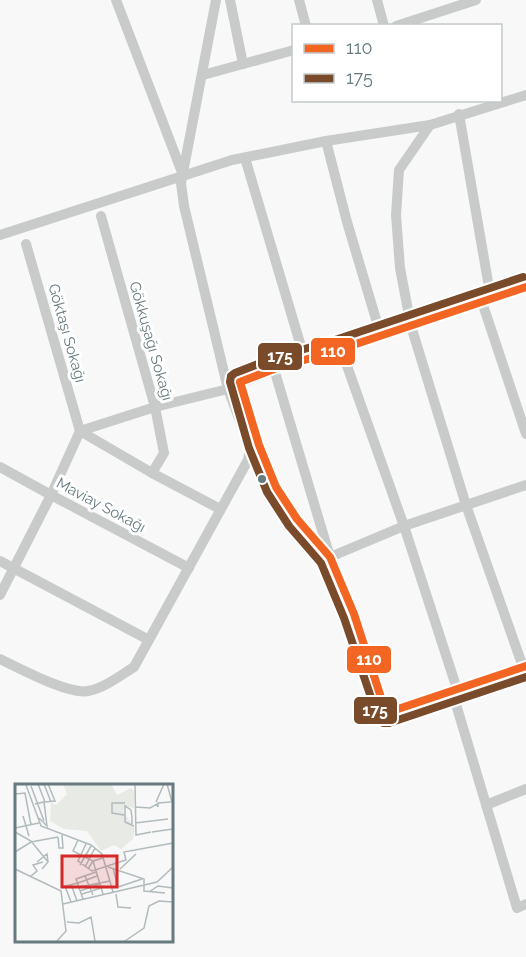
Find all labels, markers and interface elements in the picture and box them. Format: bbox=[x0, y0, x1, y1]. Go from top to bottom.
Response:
legend bbox=[292, 24, 502, 102]
text: 110 bbox=[346, 37, 372, 58]
text: 175 bbox=[346, 67, 373, 88]
street label: Gökkuşağı Sokağı bbox=[125, 279, 177, 403]
street label: Göktaşı Sokağı bbox=[44, 282, 90, 384]
line badge: 110 bbox=[310, 337, 356, 366]
line badge: 175 bbox=[257, 342, 303, 371]
text: 110 bbox=[320, 342, 346, 361]
text: 175 bbox=[267, 347, 293, 366]
unlabelled marker bbox=[256, 473, 268, 485]
street label: Maviay Sokağı bbox=[53, 474, 149, 536]
line badge: 110 bbox=[346, 645, 392, 674]
text: 110 bbox=[356, 650, 382, 669]
line badge: 175 bbox=[353, 696, 398, 725]
text: 175 bbox=[362, 701, 388, 720]
inset map bbox=[15, 784, 172, 942]

